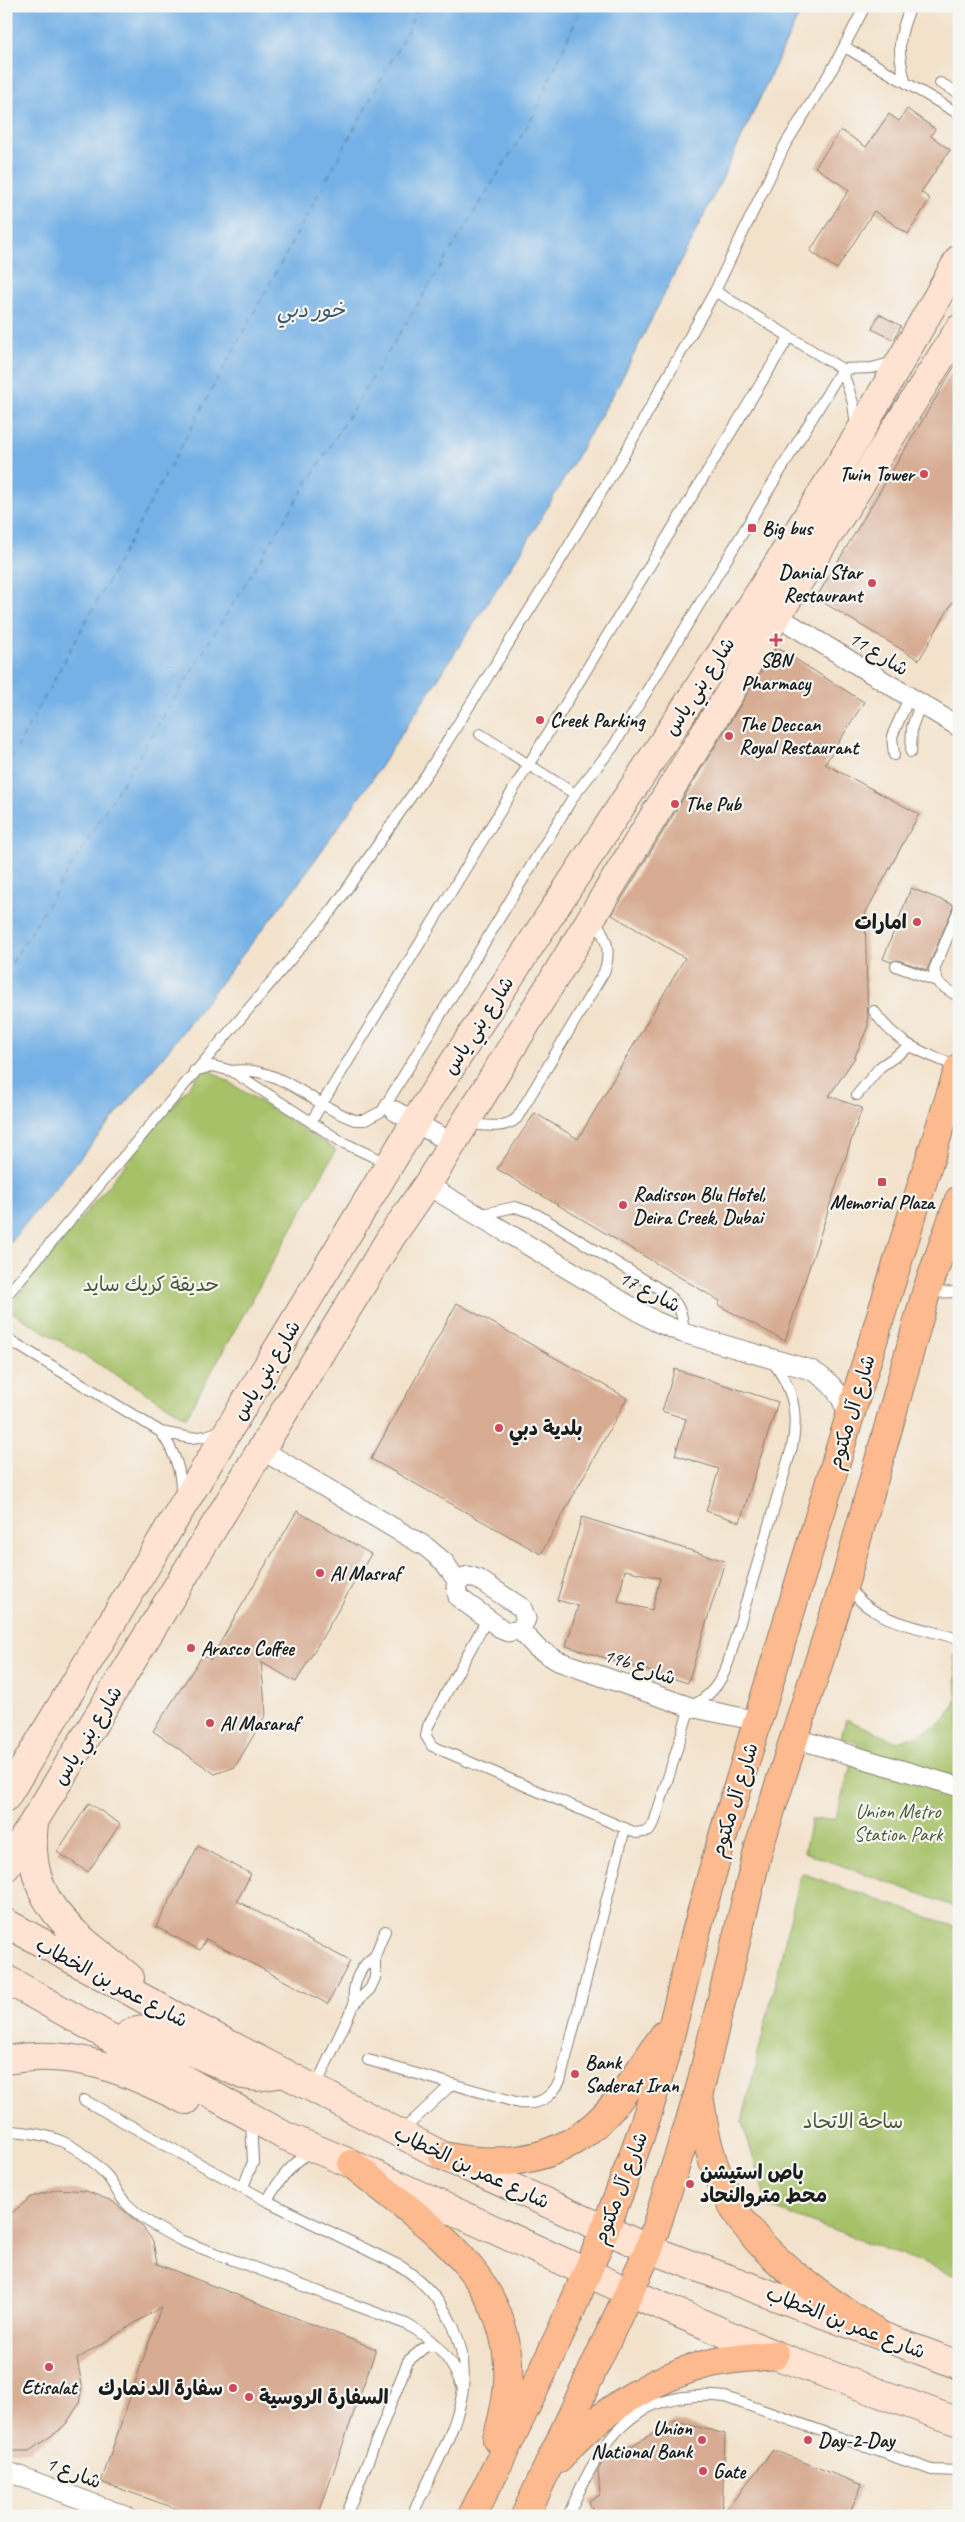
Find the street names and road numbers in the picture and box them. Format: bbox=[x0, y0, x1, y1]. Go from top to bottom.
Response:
street label: شارع 11 bbox=[844, 625, 913, 682]
street label: شارع بني ياس bbox=[658, 632, 745, 743]
street label: شارع بني ياس bbox=[437, 971, 524, 1082]
street label: شارع 17 bbox=[614, 1265, 685, 1319]
street label: شارع بني ياس bbox=[227, 1316, 310, 1427]
street label: شارع آل مكتوم bbox=[822, 1352, 884, 1473]
street label: 19b شارع bbox=[600, 1642, 679, 1691]
street label: شارع بني ياس bbox=[47, 1681, 132, 1792]
street label: شارع آل مكتوم bbox=[705, 1740, 767, 1861]
street label: شارع عمر بن الخطاب bbox=[31, 1932, 192, 2034]
street label: شارع عمر بن الخطاب bbox=[390, 2120, 554, 2215]
street label: شارع آل مكتوم bbox=[588, 2128, 656, 2249]
street label: شارع عمر بن الخطاب bbox=[762, 2281, 929, 2365]
street label: شارع 1 bbox=[42, 2451, 105, 2495]

